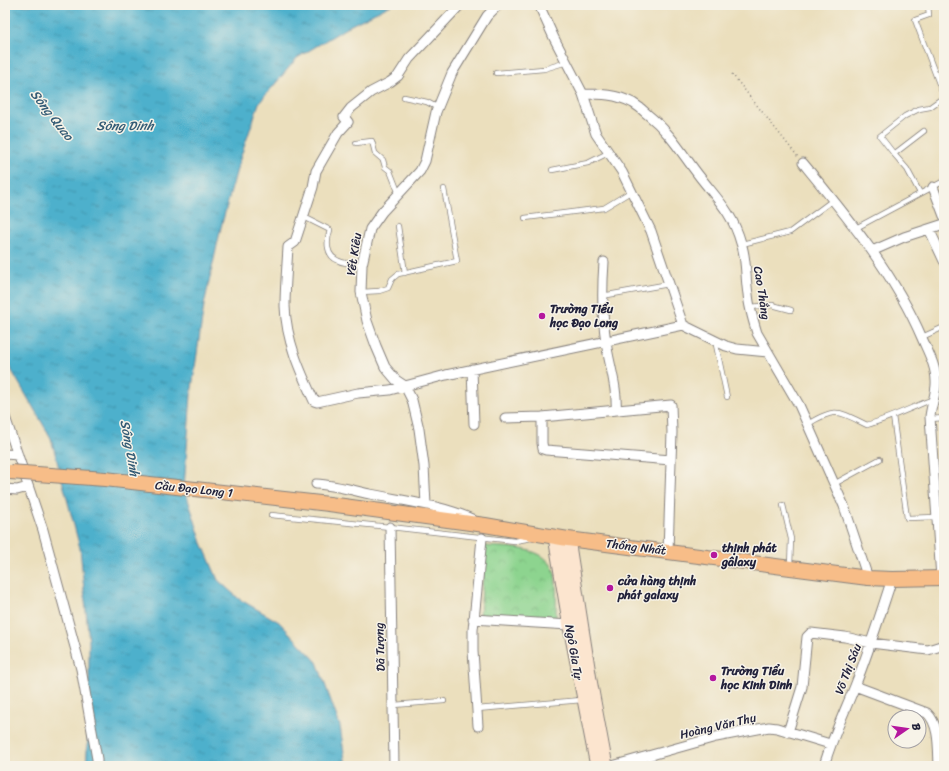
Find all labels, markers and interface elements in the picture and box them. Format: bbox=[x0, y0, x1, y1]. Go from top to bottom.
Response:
water label: Sông Quao bbox=[24, 84, 81, 147]
water label: Sông Dinh bbox=[97, 114, 155, 137]
street label: Yết Kiêu bbox=[340, 230, 368, 277]
street label: Cao Thắng bbox=[747, 265, 777, 321]
place label: Trường Tiểu học Đạo Long bbox=[549, 298, 619, 334]
marker: Trường Tiểu học Đạo Long bbox=[537, 311, 547, 321]
water label: Sông Dinh bbox=[114, 418, 146, 479]
street label: Cầu Đạo Long 1 bbox=[154, 474, 234, 504]
street label: Thống Nhất bbox=[605, 532, 667, 562]
place label: thịnh phát gâlaxy bbox=[720, 537, 777, 573]
marker: thịnh phát gâlaxy bbox=[709, 550, 719, 560]
place label: cửa hàng thịnh phát galaxy bbox=[617, 570, 697, 606]
marker: cửa hàng thịnh phát galaxy bbox=[605, 583, 615, 593]
street label: Dã Tượng bbox=[368, 622, 392, 672]
street label: Ngô Gia Tự bbox=[558, 623, 590, 683]
street label: Võ Thị Sáu bbox=[828, 640, 868, 698]
place label: Trường Tiểu học Kinh Dinh bbox=[720, 660, 793, 696]
marker: Trường Tiểu học Kinh Dinh bbox=[708, 673, 718, 683]
street label: Hoàng Văn Thụ bbox=[678, 706, 759, 745]
north arrow bbox=[887, 709, 927, 749]
text: B bbox=[906, 721, 926, 732]

